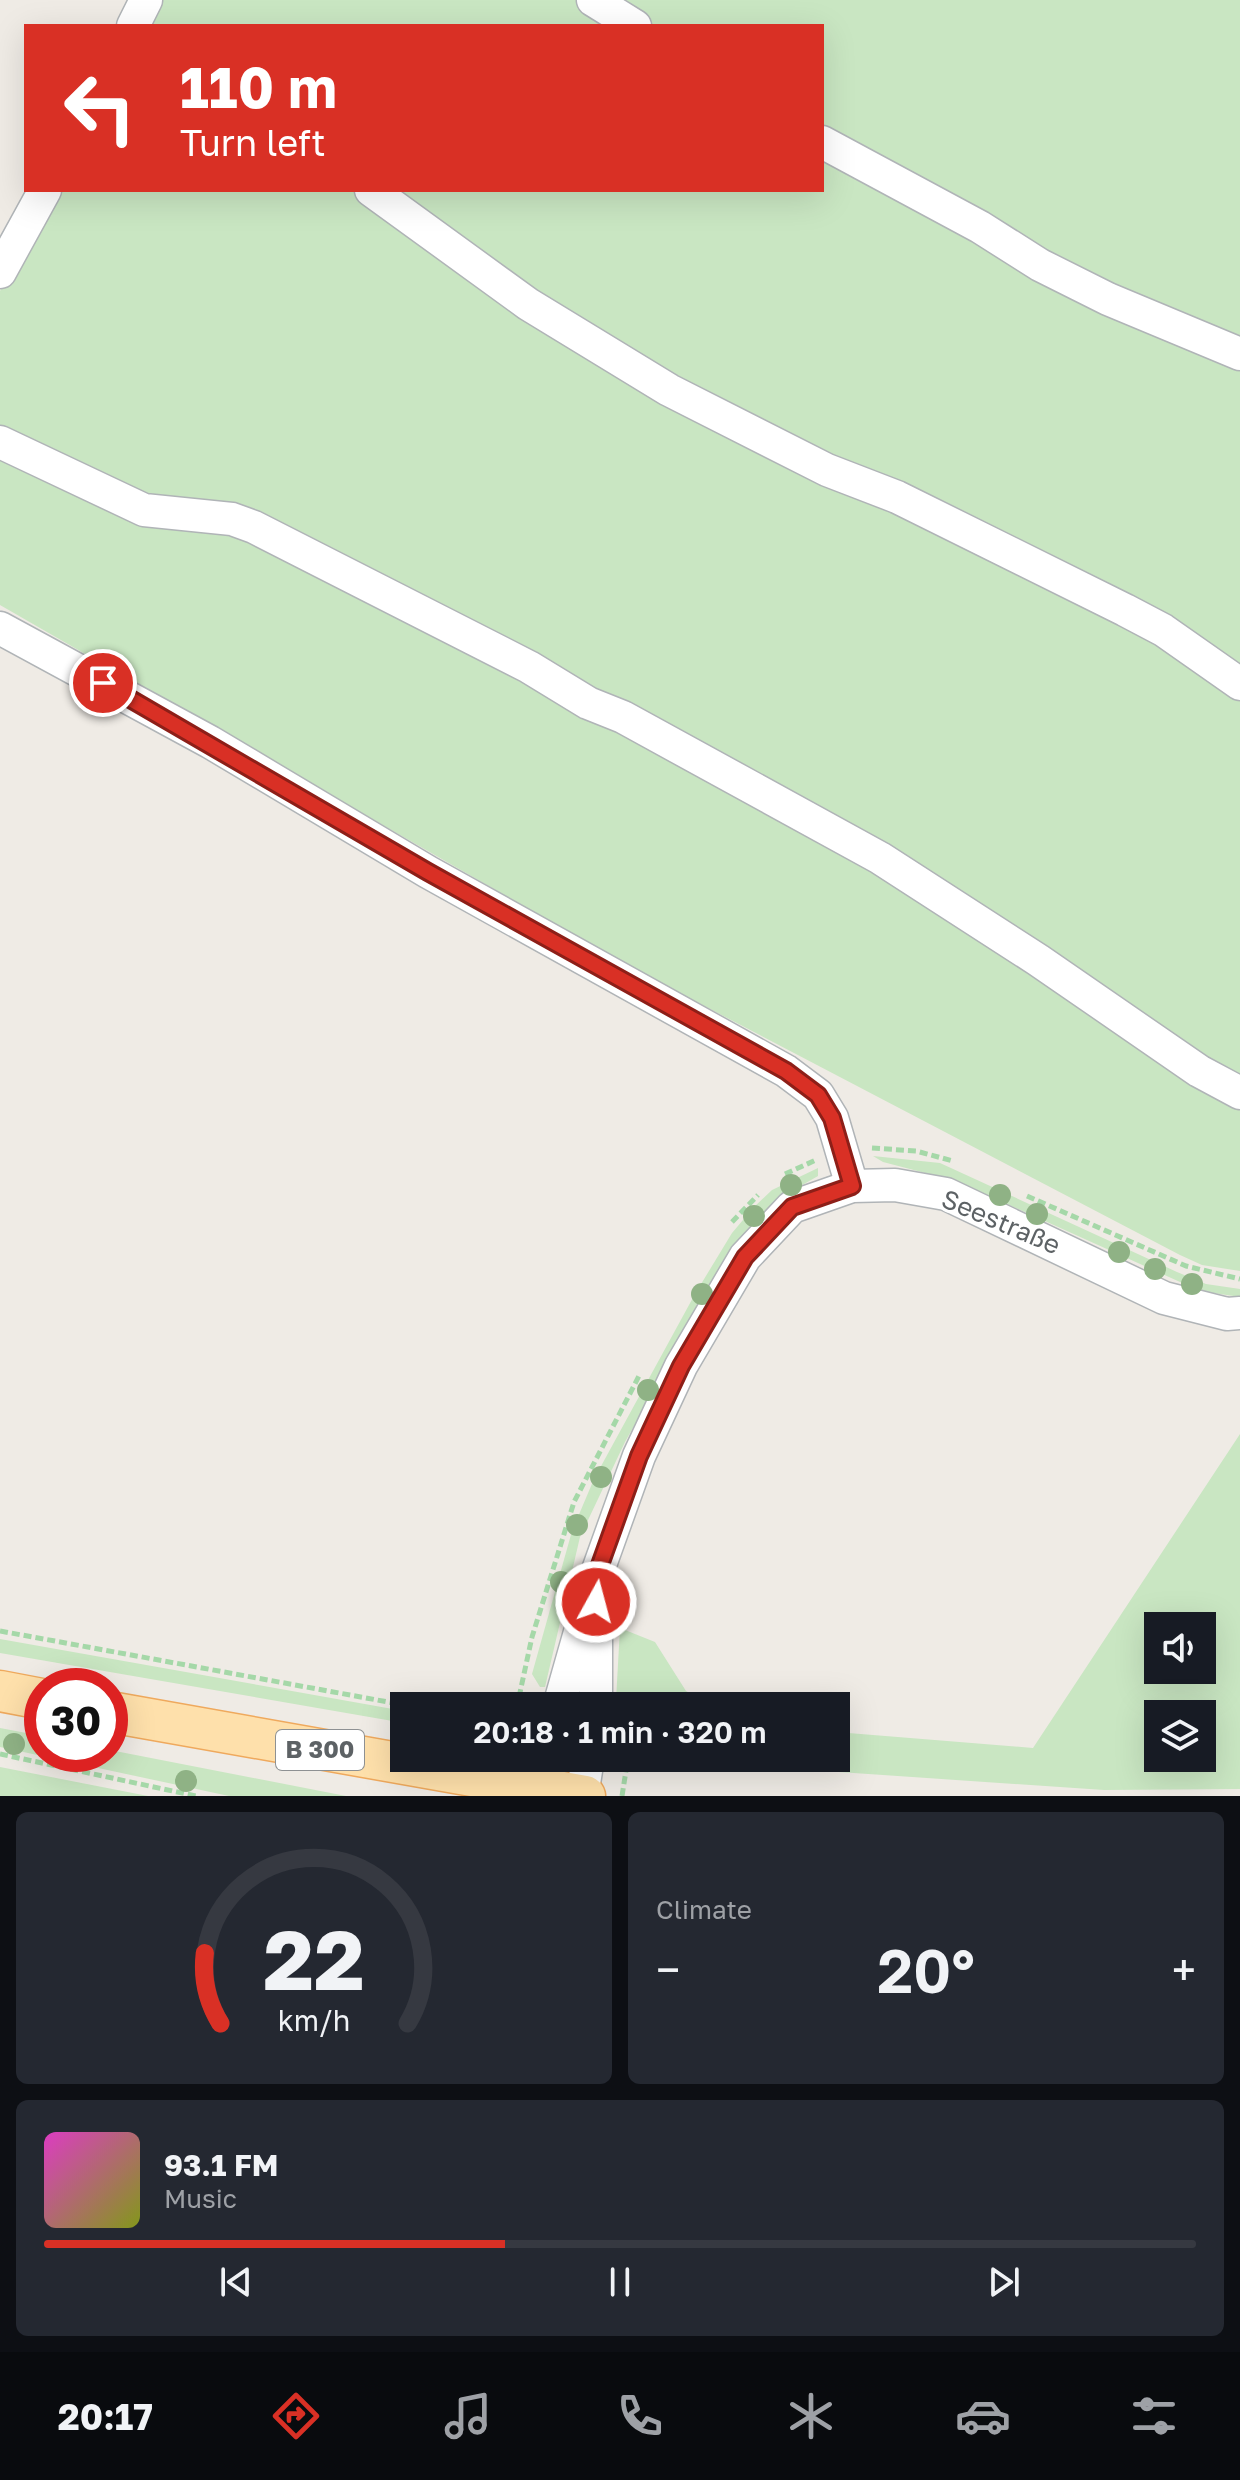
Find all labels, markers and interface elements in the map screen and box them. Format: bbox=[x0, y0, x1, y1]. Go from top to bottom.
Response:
text: 110 m bbox=[180, 53, 337, 120]
icon: left bbox=[48, 56, 152, 160]
text: Turn left bbox=[180, 121, 326, 164]
pin bbox=[69, 649, 137, 717]
icon: arrive bbox=[81, 661, 125, 705]
street label: Seestraße bbox=[937, 1183, 1065, 1260]
position arrow bbox=[554, 1560, 638, 1644]
map controls bbox=[1144, 1612, 1216, 1772]
button: sound bbox=[1144, 1612, 1216, 1684]
speed limit sign: 30 bbox=[24, 1668, 128, 1772]
button: layers bbox=[1144, 1700, 1216, 1772]
text: 20:18 · 1 min · 320 m bbox=[473, 1714, 767, 1750]
road number: B 300 bbox=[276, 1730, 364, 1770]
text: Climate bbox=[656, 1894, 752, 1925]
text: 22 bbox=[263, 1908, 365, 2008]
text: 20° bbox=[877, 1934, 975, 2006]
text: − bbox=[656, 1943, 680, 1996]
text: + bbox=[1172, 1943, 1196, 1996]
text: km/h bbox=[278, 2003, 350, 2037]
text: 93.1 FM bbox=[164, 2147, 278, 2183]
text: Music bbox=[164, 2183, 237, 2214]
icon: previous bbox=[214, 2260, 258, 2304]
icon: pause bbox=[598, 2260, 642, 2304]
icon: next bbox=[982, 2260, 1026, 2304]
icon: directions bbox=[268, 2388, 324, 2444]
icon: music bbox=[440, 2388, 496, 2444]
icon: phone bbox=[612, 2388, 668, 2444]
icon: climate bbox=[783, 2388, 839, 2444]
icon: car bbox=[955, 2388, 1011, 2444]
icon: filters bbox=[1126, 2388, 1182, 2444]
text: 20:17 bbox=[58, 2395, 153, 2438]

